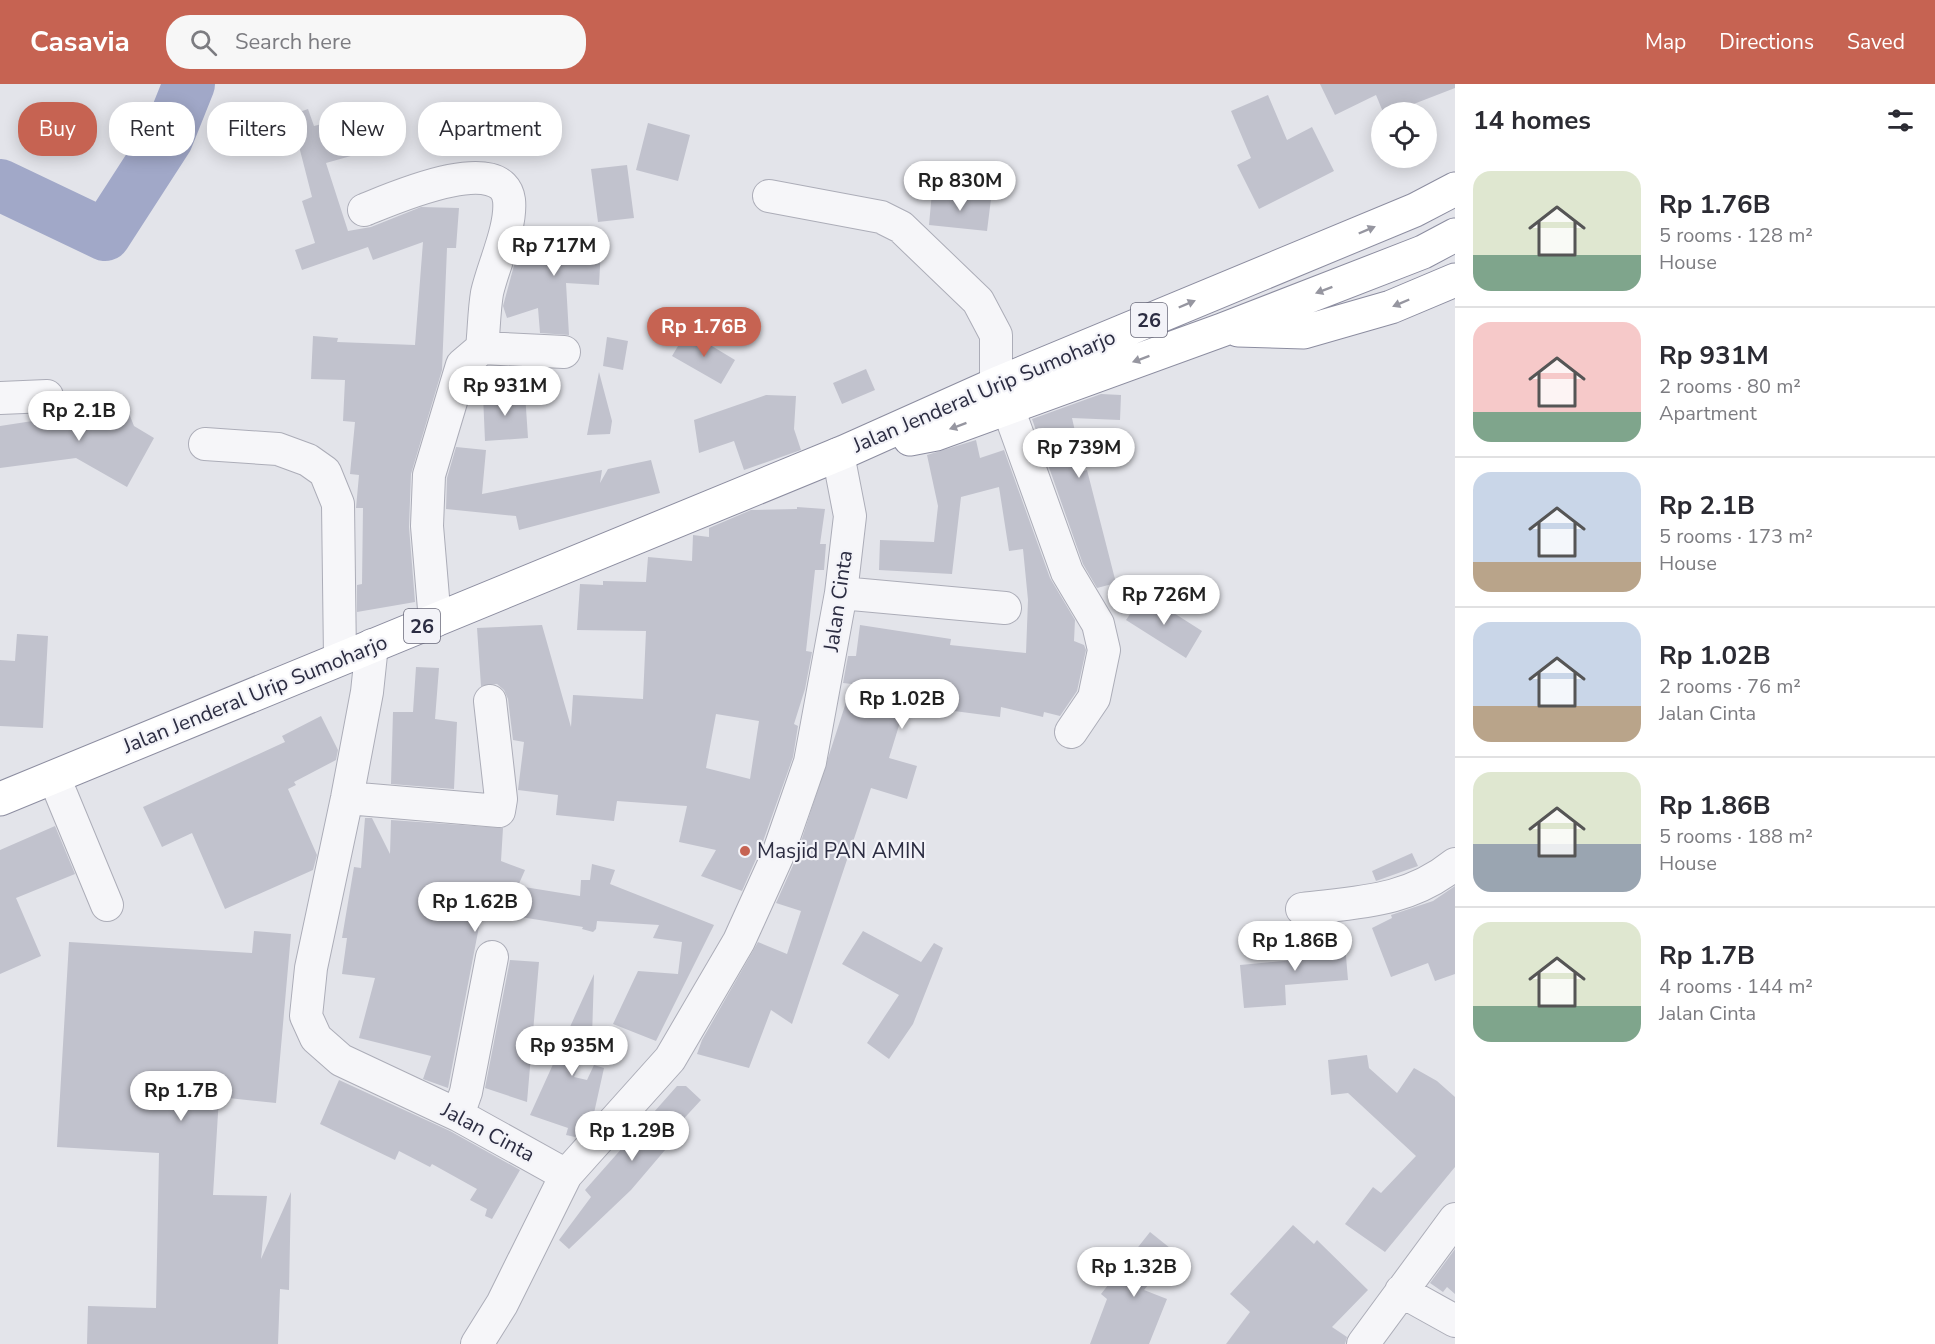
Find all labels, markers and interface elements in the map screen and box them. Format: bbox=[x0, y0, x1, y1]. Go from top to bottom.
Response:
search box bbox=[166, 15, 586, 69]
text: Casavia bbox=[30, 23, 130, 61]
icon: search bbox=[187, 26, 220, 59]
text: Search here bbox=[235, 27, 352, 57]
text: Map bbox=[1645, 28, 1686, 56]
text: Directions bbox=[1719, 28, 1814, 56]
text: Saved bbox=[1847, 28, 1905, 56]
chip: Buy bbox=[18, 102, 97, 156]
chip: Rent bbox=[109, 102, 195, 156]
chip: Filters bbox=[207, 102, 307, 156]
chip: New bbox=[319, 102, 406, 156]
chip: Apartment bbox=[418, 102, 562, 156]
map controls bbox=[1371, 102, 1437, 168]
button: locate bbox=[1371, 102, 1437, 168]
text: 14 homes bbox=[1473, 103, 1591, 138]
icon: filters bbox=[1884, 104, 1917, 137]
pin: Rp 830M bbox=[905, 161, 1015, 212]
text: Rp 830M bbox=[918, 167, 1002, 194]
text: Rp 1.76B bbox=[1659, 187, 1771, 222]
icon: home bbox=[1521, 195, 1593, 267]
text: 5 rooms · 128 m² bbox=[1659, 222, 1813, 249]
one-way arrow bbox=[1358, 225, 1376, 234]
pin: Rp 717M bbox=[499, 226, 609, 277]
text: Rp 717M bbox=[512, 232, 596, 259]
text: House bbox=[1659, 249, 1717, 276]
one-way arrow bbox=[1315, 286, 1333, 295]
one-way arrow bbox=[1392, 298, 1410, 308]
one-way arrow bbox=[1178, 299, 1196, 308]
road number: 26 bbox=[1131, 303, 1167, 337]
pin: Rp 1.76B bbox=[642, 307, 766, 358]
text: Rp 1.76B bbox=[661, 313, 747, 340]
street label: Jalan Jenderal Urip Sumoharjo bbox=[847, 323, 1120, 460]
text: Rp 931M bbox=[1659, 338, 1769, 373]
icon: home bbox=[1521, 346, 1593, 418]
one-way arrow bbox=[1132, 354, 1150, 364]
pin: Rp 931M bbox=[450, 366, 560, 417]
text: Rp 931M bbox=[463, 372, 547, 399]
text: 2 rooms · 80 m² bbox=[1659, 373, 1801, 400]
pin: Rp 2.1B bbox=[24, 391, 134, 442]
text: Rp 2.1B bbox=[42, 397, 116, 424]
text: Apartment bbox=[1659, 400, 1757, 427]
one-way arrow bbox=[949, 422, 967, 432]
pin: Rp 739M bbox=[1024, 428, 1134, 479]
text: Rp 739M bbox=[1037, 434, 1121, 461]
text: Rp 2.1B bbox=[1659, 488, 1755, 523]
icon: home bbox=[1521, 496, 1593, 568]
text: 5 rooms · 173 m² bbox=[1659, 523, 1813, 550]
street label: Jalan Cinta bbox=[817, 549, 859, 654]
text: House bbox=[1659, 550, 1717, 577]
pin: Rp 726M bbox=[1109, 575, 1219, 626]
text: Rp 726M bbox=[1122, 581, 1206, 608]
road number: 26 bbox=[404, 609, 440, 643]
street label: Jalan Jenderal Urip Sumoharjo bbox=[118, 628, 391, 760]
text: Rp 1.02B bbox=[1659, 638, 1771, 673]
icon: home bbox=[1521, 646, 1593, 718]
text: 2 rooms · 76 m² bbox=[1659, 673, 1801, 700]
pin: Rp 1.02B bbox=[840, 679, 964, 730]
text: Rp 1.02B bbox=[859, 685, 945, 712]
text: Jalan Cinta bbox=[1659, 700, 1756, 727]
text: Rp 1.86B bbox=[1659, 788, 1771, 823]
icon: home bbox=[1521, 796, 1593, 868]
text: 5 rooms · 188 m² bbox=[1659, 823, 1813, 850]
place label: Masjid PAN AMIN bbox=[757, 837, 926, 865]
marker: Masjid PAN AMIN bbox=[738, 844, 752, 858]
text: House bbox=[1659, 850, 1717, 877]
pin: Rp 1.62B bbox=[413, 882, 537, 933]
text: Rp 1.62B bbox=[432, 888, 518, 915]
pin: Rp 1.86B bbox=[1233, 921, 1357, 972]
text: Rp 1.86B bbox=[1252, 927, 1338, 954]
text: Rp 1.7B bbox=[1659, 938, 1755, 973]
icon: home bbox=[1521, 946, 1593, 1018]
text: 4 rooms · 144 m² bbox=[1659, 973, 1813, 1000]
text: Jalan Cinta bbox=[1659, 1000, 1756, 1027]
pin: Rp 935M bbox=[517, 1026, 627, 1077]
text: Rp 935M bbox=[530, 1032, 614, 1059]
pin: Rp 1.7B bbox=[126, 1071, 236, 1122]
text: Rp 1.7B bbox=[144, 1077, 218, 1104]
street label: Jalan Cinta bbox=[436, 1095, 540, 1168]
pin: Rp 1.29B bbox=[570, 1111, 694, 1162]
text: Rp 1.29B bbox=[589, 1117, 675, 1144]
pin: Rp 1.32B bbox=[1072, 1247, 1196, 1298]
text: Rp 1.32B bbox=[1091, 1253, 1177, 1280]

